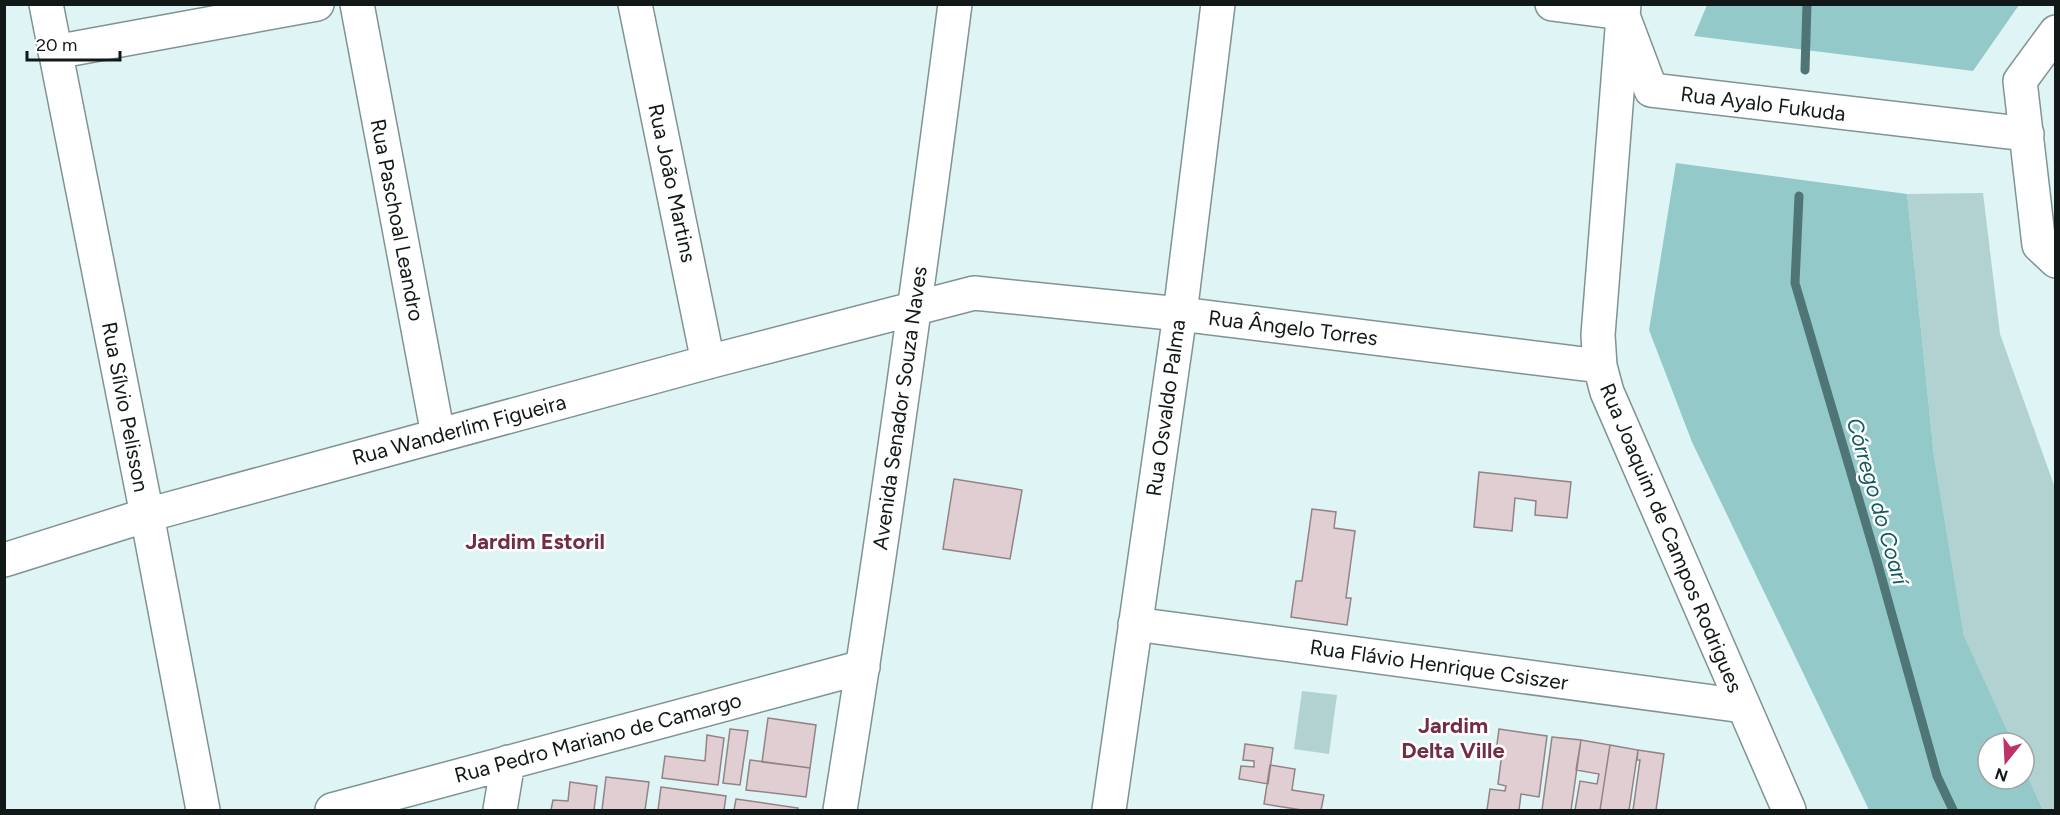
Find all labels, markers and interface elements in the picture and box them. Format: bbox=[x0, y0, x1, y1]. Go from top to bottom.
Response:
scale bar bbox=[27, 24, 120, 62]
text: 20 m bbox=[36, 34, 77, 56]
street label: Rua Ayalo Fukuda bbox=[1679, 81, 1847, 126]
street label: Rua João Martins bbox=[643, 101, 702, 265]
street label: Rua Paschoal Leandro bbox=[366, 117, 429, 323]
street label: Avenida Senador Souza Naves bbox=[867, 264, 932, 551]
street label: Rua Ângelo Torres bbox=[1207, 305, 1379, 350]
street label: Rua Osvaldo Palma bbox=[1141, 318, 1190, 498]
street label: Rua Sílvio Pelisson bbox=[97, 320, 154, 494]
street label: Rua Joaquim de Campos Rodrigues bbox=[1595, 379, 1748, 696]
street label: Rua Wanderlim Figueira bbox=[349, 389, 569, 470]
water label: Córrego do Coarí bbox=[1841, 415, 1915, 590]
district label: Jardim Estoril bbox=[465, 528, 605, 555]
street label: Rua Flávio Henrique Csiszer bbox=[1308, 634, 1570, 695]
street label: Rua Pedro Mariano de Camargo bbox=[452, 687, 744, 788]
district label: Jardim Delta Ville bbox=[1401, 712, 1505, 764]
north arrow bbox=[1976, 731, 2036, 791]
text: N bbox=[1993, 764, 2010, 786]

